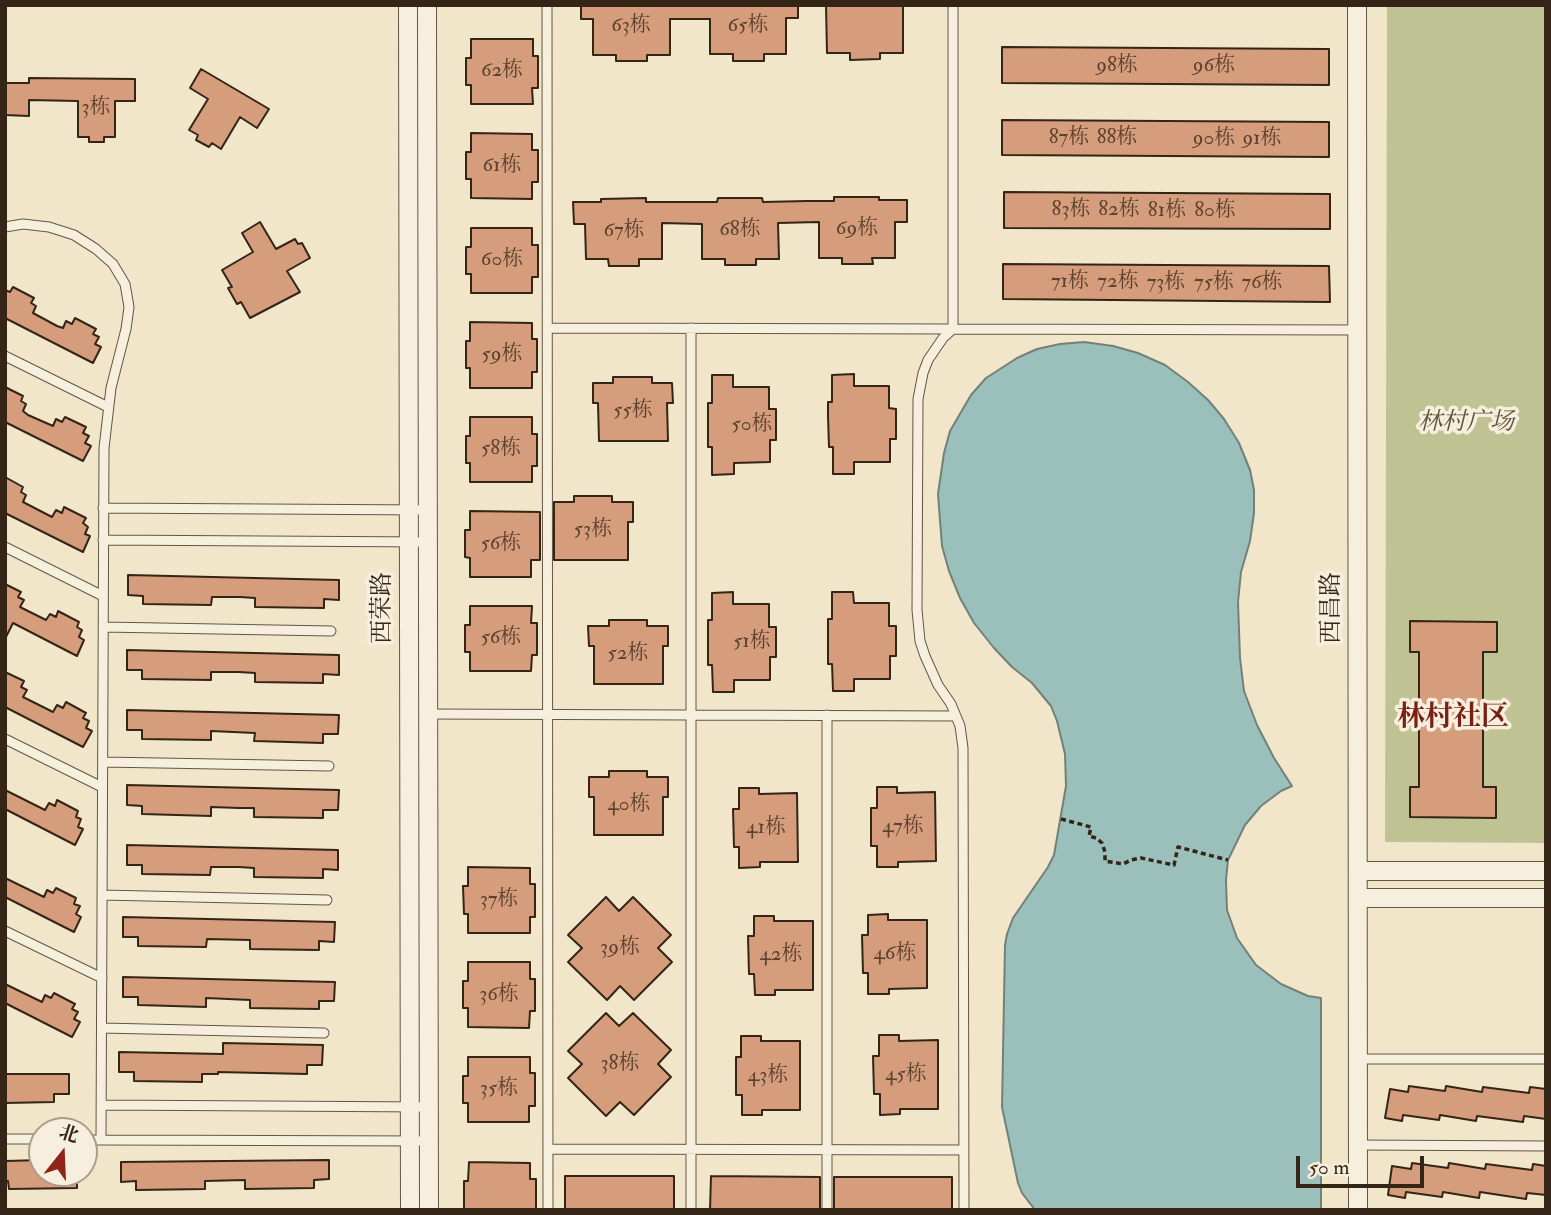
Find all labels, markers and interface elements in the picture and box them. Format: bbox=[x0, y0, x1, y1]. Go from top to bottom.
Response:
house number: 63栋 bbox=[611, 13, 651, 39]
house number: 65栋 bbox=[728, 13, 768, 39]
house number: 98栋 bbox=[1096, 53, 1138, 79]
house number: 96栋 bbox=[1193, 53, 1235, 79]
house number: 62栋 bbox=[481, 58, 523, 84]
house number: 3栋 bbox=[81, 95, 111, 121]
house number: 87栋 bbox=[1049, 125, 1089, 151]
house number: 88栋 bbox=[1097, 125, 1137, 151]
house number: 90栋 bbox=[1193, 126, 1235, 152]
house number: 91栋 bbox=[1242, 126, 1282, 152]
house number: 61栋 bbox=[483, 153, 521, 179]
house number: 83栋 bbox=[1052, 197, 1090, 223]
house number: 82栋 bbox=[1098, 197, 1140, 223]
house number: 81栋 bbox=[1148, 198, 1186, 224]
house number: 80栋 bbox=[1194, 198, 1236, 224]
house number: 69栋 bbox=[836, 216, 878, 242]
house number: 68栋 bbox=[719, 217, 761, 243]
house number: 67栋 bbox=[603, 218, 645, 244]
house number: 60栋 bbox=[481, 247, 523, 273]
house number: 71栋 bbox=[1051, 269, 1089, 295]
house number: 72栋 bbox=[1097, 269, 1139, 295]
house number: 73栋 bbox=[1147, 270, 1185, 296]
house number: 75栋 bbox=[1194, 270, 1234, 296]
house number: 76栋 bbox=[1241, 270, 1283, 296]
house number: 59栋 bbox=[482, 342, 522, 368]
house number: 55栋 bbox=[613, 398, 653, 424]
park label: 林村广场 bbox=[1418, 410, 1514, 438]
house number: 50栋 bbox=[732, 412, 772, 438]
house number: 58栋 bbox=[481, 436, 521, 462]
house number: 53栋 bbox=[574, 517, 612, 543]
house number: 56栋 bbox=[481, 531, 521, 557]
street label: 西荣路 bbox=[370, 572, 398, 644]
street label: 西昌路 bbox=[1319, 572, 1347, 644]
house number: 56栋 bbox=[481, 625, 521, 651]
house number: 51栋 bbox=[733, 629, 771, 655]
house number: 52栋 bbox=[608, 641, 648, 667]
district label: 林村社区 bbox=[1397, 702, 1509, 736]
house number: 40栋 bbox=[607, 792, 651, 818]
house number: 47栋 bbox=[882, 814, 924, 840]
house number: 41栋 bbox=[746, 815, 786, 841]
house number: 37栋 bbox=[480, 887, 518, 913]
house number: 39栋 bbox=[600, 935, 640, 961]
house number: 46栋 bbox=[874, 941, 916, 967]
house number: 42栋 bbox=[760, 942, 802, 968]
house number: 36栋 bbox=[479, 982, 519, 1008]
house number: 38栋 bbox=[601, 1051, 639, 1077]
house number: 45栋 bbox=[885, 1062, 927, 1088]
house number: 43栋 bbox=[748, 1063, 788, 1089]
house number: 35栋 bbox=[480, 1076, 518, 1102]
north arrow bbox=[28, 1117, 98, 1187]
text: 北 bbox=[56, 1120, 82, 1148]
scale bar bbox=[1299, 1142, 1427, 1186]
text: 50 m bbox=[1309, 1154, 1350, 1181]

